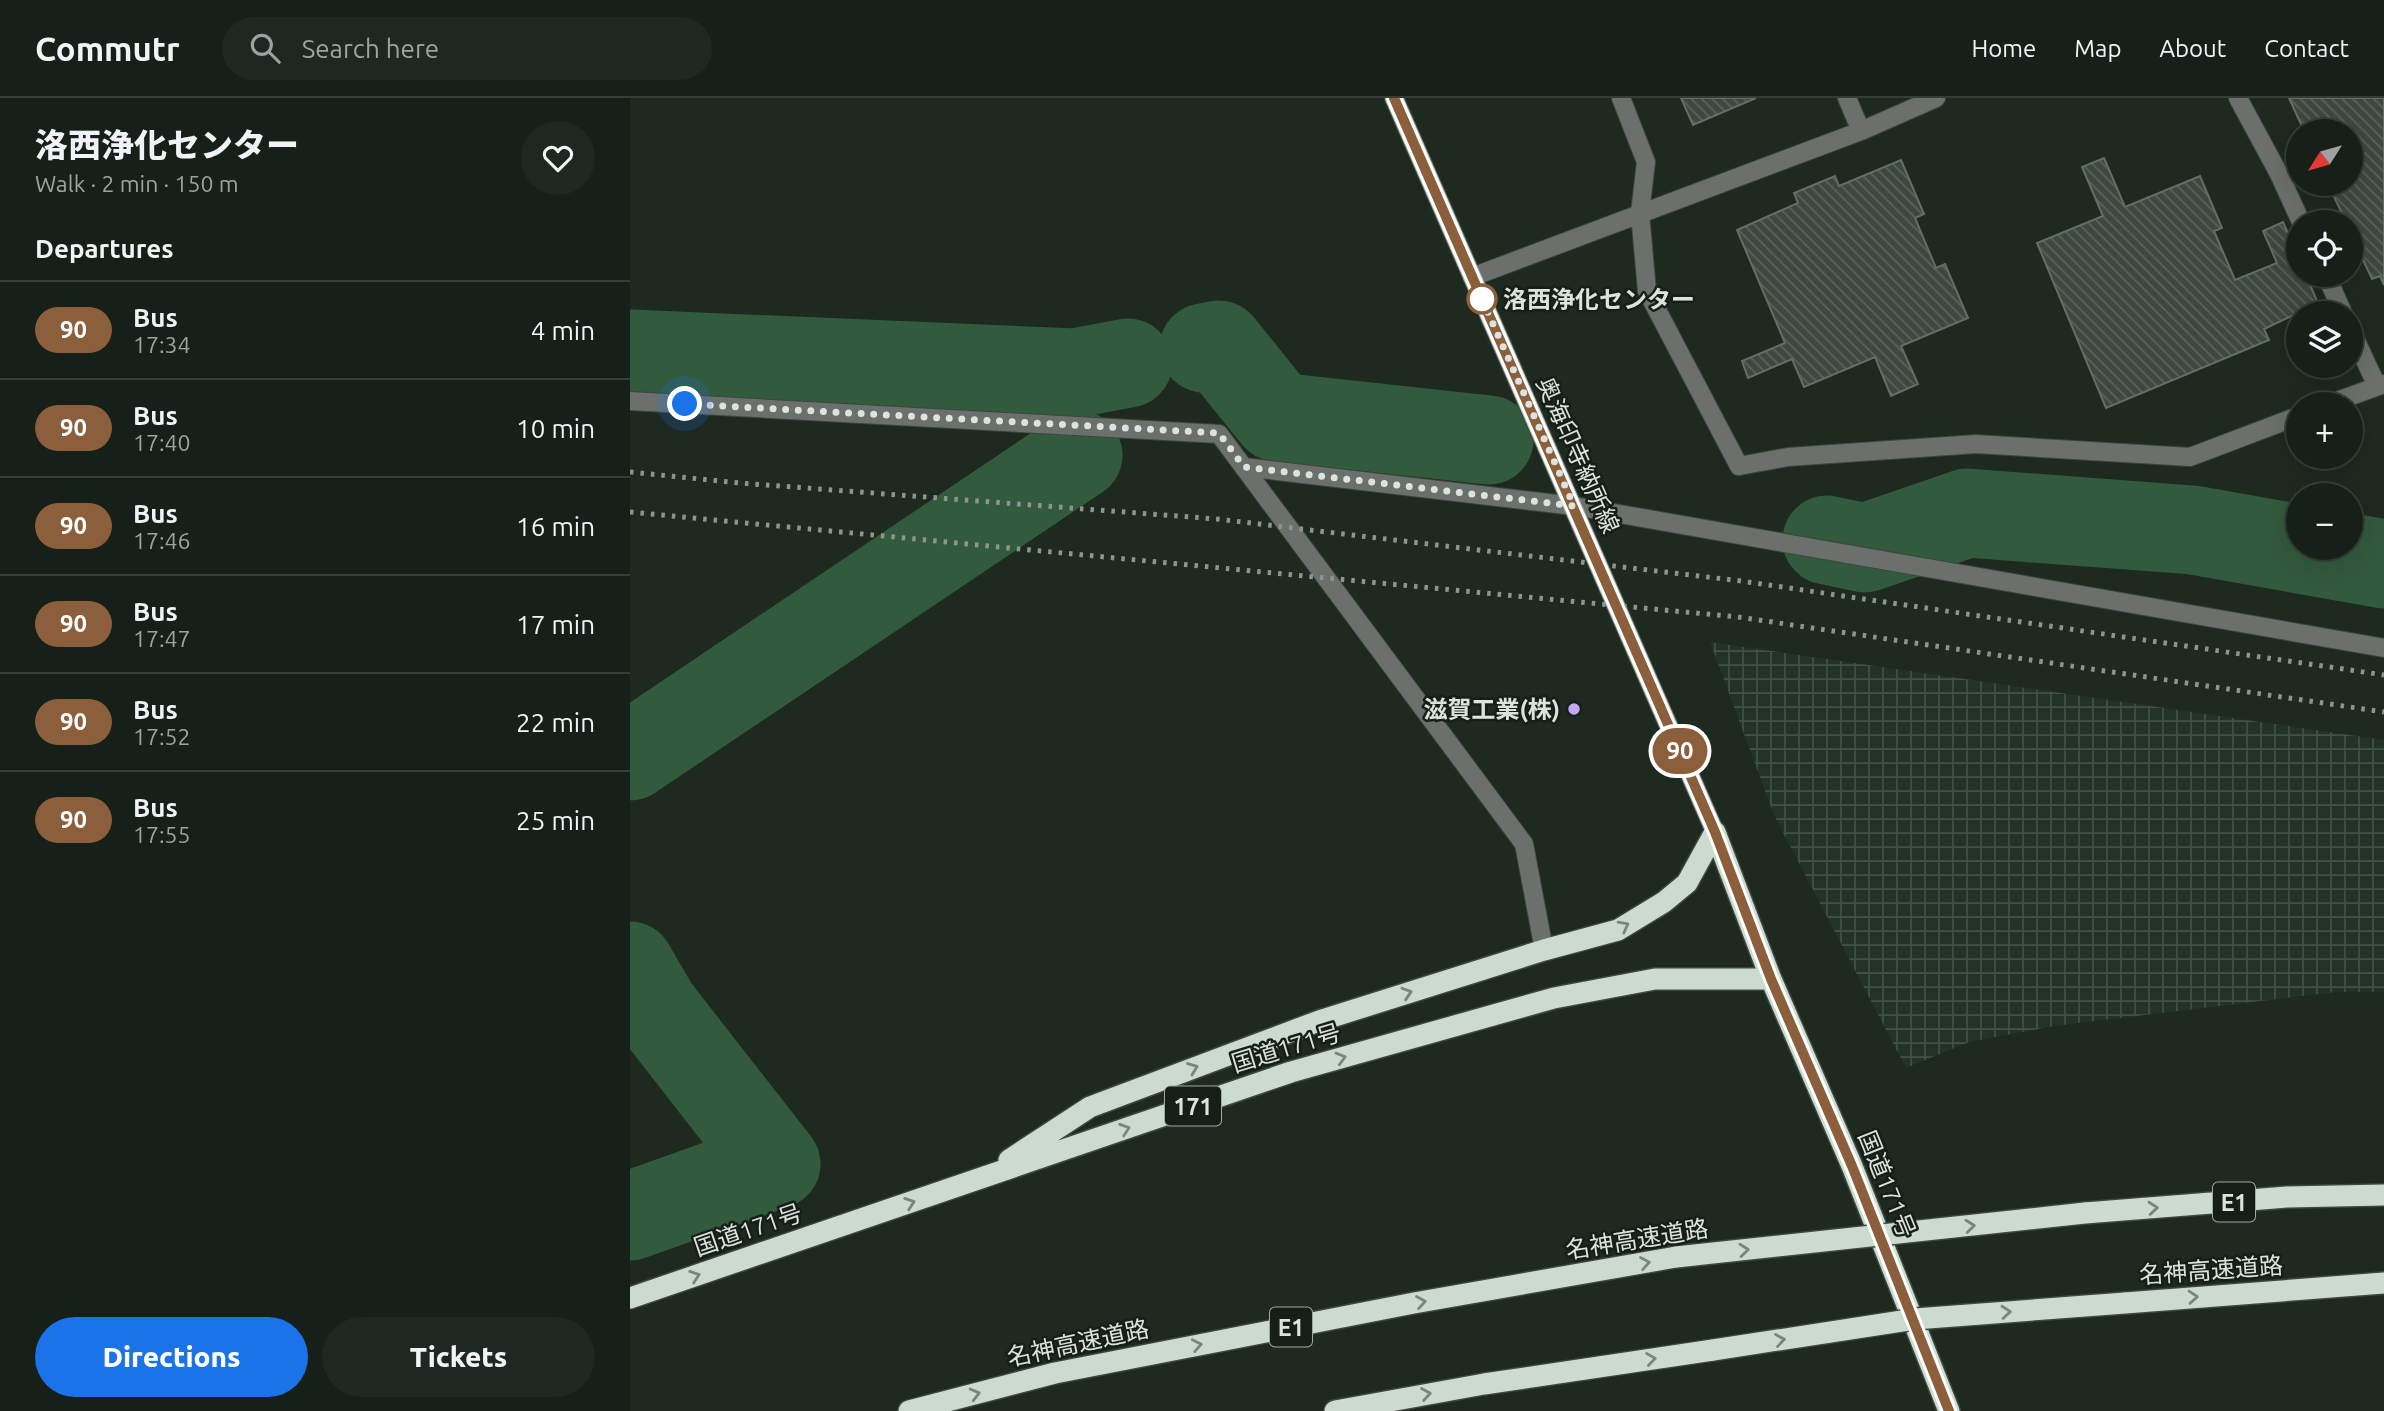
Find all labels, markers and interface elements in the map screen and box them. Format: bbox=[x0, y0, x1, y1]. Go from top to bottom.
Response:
search box bbox=[222, 17, 712, 80]
icon: search bbox=[246, 29, 284, 67]
text: Commutr bbox=[35, 30, 180, 67]
text: Search here bbox=[302, 34, 439, 63]
text: Home bbox=[1971, 35, 2036, 62]
text: Map bbox=[2074, 35, 2121, 62]
text: About bbox=[2159, 35, 2226, 62]
text: Contact bbox=[2264, 35, 2349, 62]
north arrow bbox=[2286, 119, 2362, 196]
map controls bbox=[2286, 119, 2363, 560]
button: heart bbox=[521, 121, 595, 195]
text: 洛西浄化センター bbox=[35, 126, 299, 163]
text: Walk · 2 min · 150 m bbox=[35, 171, 239, 196]
button: locate bbox=[2286, 210, 2363, 287]
text: Departures bbox=[35, 234, 173, 263]
marker: 洛西浄化センター bbox=[1467, 284, 1497, 314]
place label: 洛西浄化センター bbox=[1503, 286, 1695, 313]
button: layers bbox=[2286, 301, 2363, 378]
text: Bus bbox=[133, 303, 178, 332]
text: 90 bbox=[60, 316, 87, 343]
text: 4 min bbox=[531, 316, 595, 345]
text: 17:34 bbox=[133, 332, 191, 357]
street label: 奥海印寺納所線 bbox=[1532, 373, 1624, 537]
your location bbox=[667, 386, 702, 421]
button: + bbox=[2286, 392, 2363, 469]
text: Bus bbox=[133, 401, 178, 430]
text: 90 bbox=[60, 414, 87, 441]
text: 10 min bbox=[516, 414, 595, 443]
text: 17:40 bbox=[133, 430, 191, 455]
button: − bbox=[2286, 483, 2363, 560]
text: Bus bbox=[133, 499, 178, 528]
text: 90 bbox=[60, 512, 87, 539]
text: 16 min bbox=[516, 512, 595, 541]
text: 17:46 bbox=[133, 528, 191, 553]
text: Bus bbox=[133, 597, 178, 626]
text: 90 bbox=[60, 610, 87, 637]
text: 17 min bbox=[516, 610, 595, 639]
text: 17:47 bbox=[133, 626, 191, 651]
text: Bus bbox=[133, 695, 178, 724]
place label: 滋賀工業(株) bbox=[1423, 696, 1560, 723]
marker: 滋賀工業(株) bbox=[1566, 701, 1582, 717]
text: 90 bbox=[60, 708, 87, 735]
text: 22 min bbox=[516, 708, 595, 737]
text: 17:52 bbox=[133, 724, 191, 749]
line badge: 90 bbox=[1648, 728, 1712, 774]
text: 90 bbox=[1666, 737, 1694, 764]
text: Bus bbox=[133, 793, 178, 822]
text: 90 bbox=[60, 806, 87, 833]
text: 25 min bbox=[516, 806, 595, 835]
text: 17:55 bbox=[133, 822, 191, 847]
one-way arrow bbox=[1617, 920, 1629, 934]
one-way arrow bbox=[1400, 987, 1413, 1001]
street label: 国道171号 bbox=[1228, 1019, 1344, 1077]
one-way arrow bbox=[1335, 1052, 1347, 1066]
one-way arrow bbox=[1186, 1063, 1198, 1077]
road number: 171 bbox=[1165, 1086, 1221, 1126]
one-way arrow bbox=[1119, 1123, 1131, 1137]
street label: 国道171号 bbox=[1853, 1127, 1921, 1241]
road number: E1 bbox=[2213, 1182, 2255, 1222]
one-way arrow bbox=[903, 1197, 916, 1211]
street label: 国道171号 bbox=[690, 1199, 806, 1261]
one-way arrow bbox=[2148, 1201, 2159, 1216]
street label: 名神高速道路 bbox=[1564, 1214, 1710, 1264]
one-way arrow bbox=[1964, 1218, 1976, 1233]
one-way arrow bbox=[1739, 1243, 1750, 1258]
street label: 名神高速道路 bbox=[2138, 1252, 2284, 1288]
one-way arrow bbox=[1639, 1256, 1651, 1271]
one-way arrow bbox=[688, 1270, 700, 1284]
one-way arrow bbox=[2188, 1290, 2199, 1305]
one-way arrow bbox=[1415, 1295, 1426, 1310]
one-way arrow bbox=[2001, 1305, 2012, 1320]
road number: E1 bbox=[1270, 1308, 1312, 1346]
street label: 名神高速道路 bbox=[1005, 1315, 1151, 1371]
button: Directions bbox=[35, 1317, 308, 1397]
button: Tickets bbox=[322, 1317, 595, 1397]
one-way arrow bbox=[1774, 1333, 1786, 1348]
one-way arrow bbox=[1191, 1339, 1203, 1354]
one-way arrow bbox=[1645, 1352, 1657, 1367]
one-way arrow bbox=[1420, 1387, 1432, 1402]
one-way arrow bbox=[969, 1388, 981, 1402]

